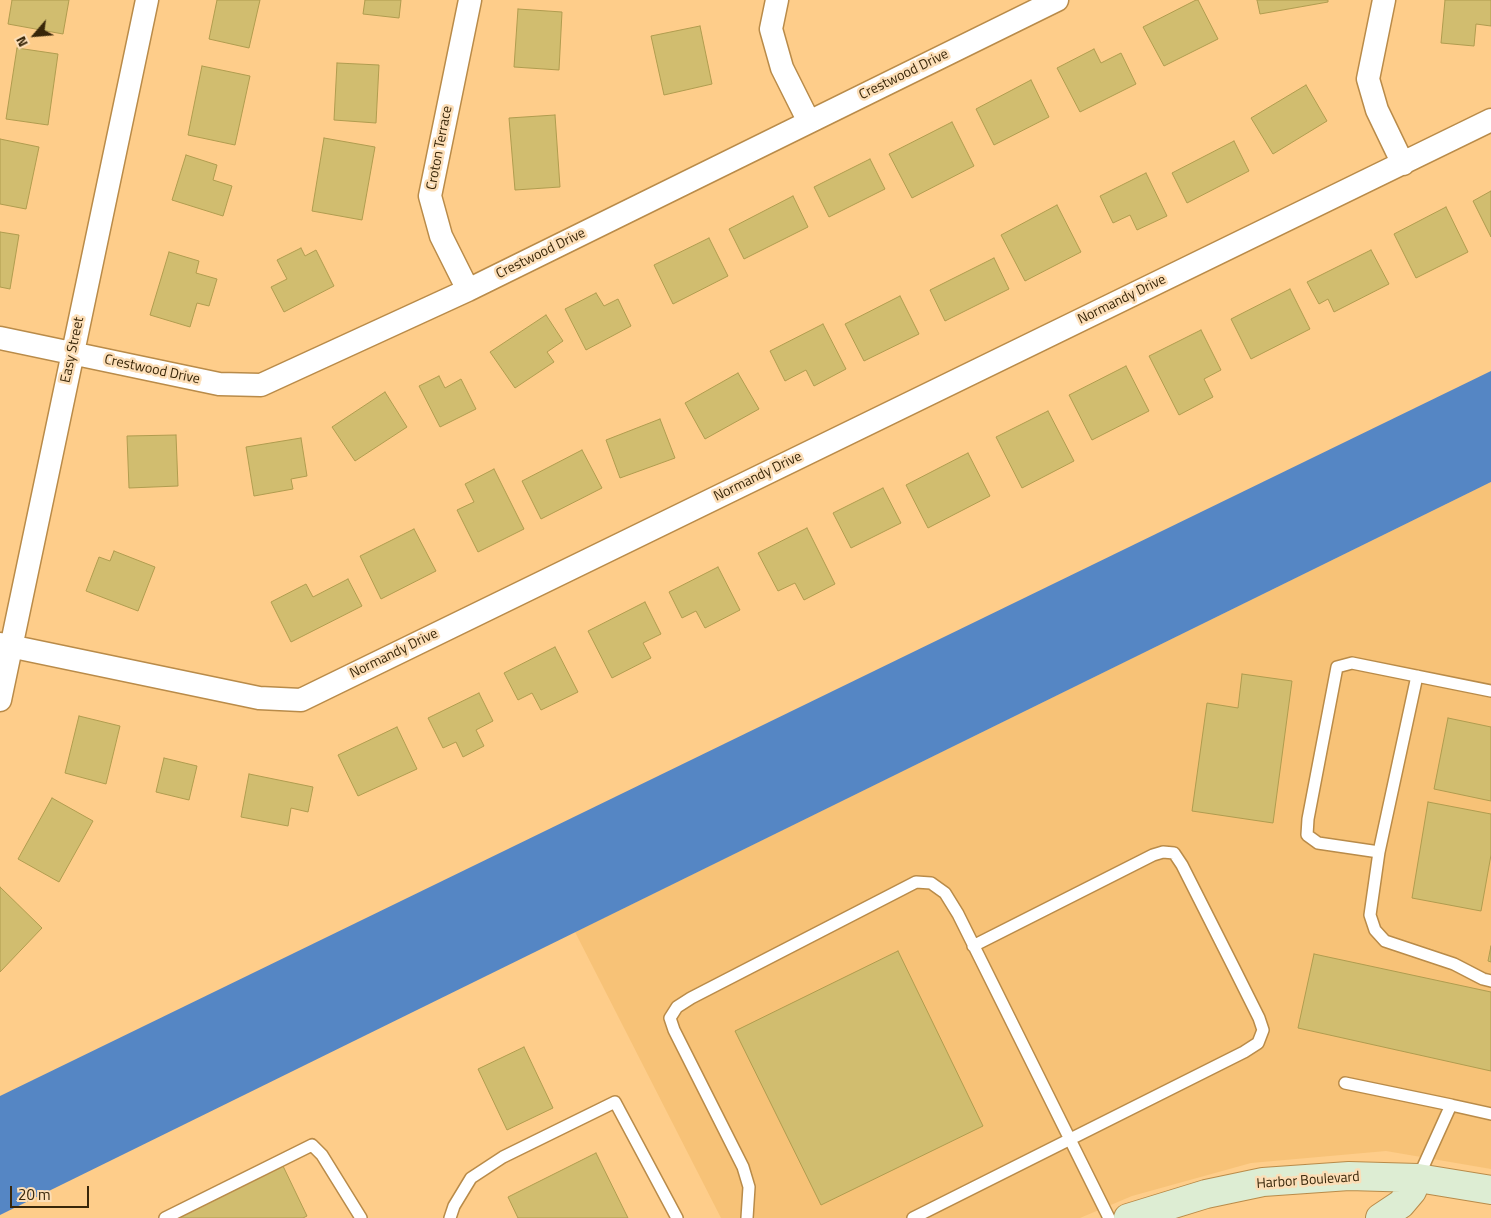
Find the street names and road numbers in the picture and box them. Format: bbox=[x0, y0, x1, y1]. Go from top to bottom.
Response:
street label: Crestwood Drive bbox=[857, 46, 951, 104]
street label: Croton Terrace bbox=[424, 104, 456, 192]
street label: Crestwood Drive bbox=[494, 225, 588, 283]
street label: Normandy Drive bbox=[1075, 271, 1169, 329]
street label: Easy Street bbox=[58, 315, 88, 385]
street label: Crestwood Drive bbox=[103, 352, 201, 388]
street label: Normandy Drive bbox=[711, 448, 805, 506]
street label: Normandy Drive bbox=[347, 625, 441, 683]
street label: Harbor Boulevard bbox=[1256, 1169, 1360, 1193]

